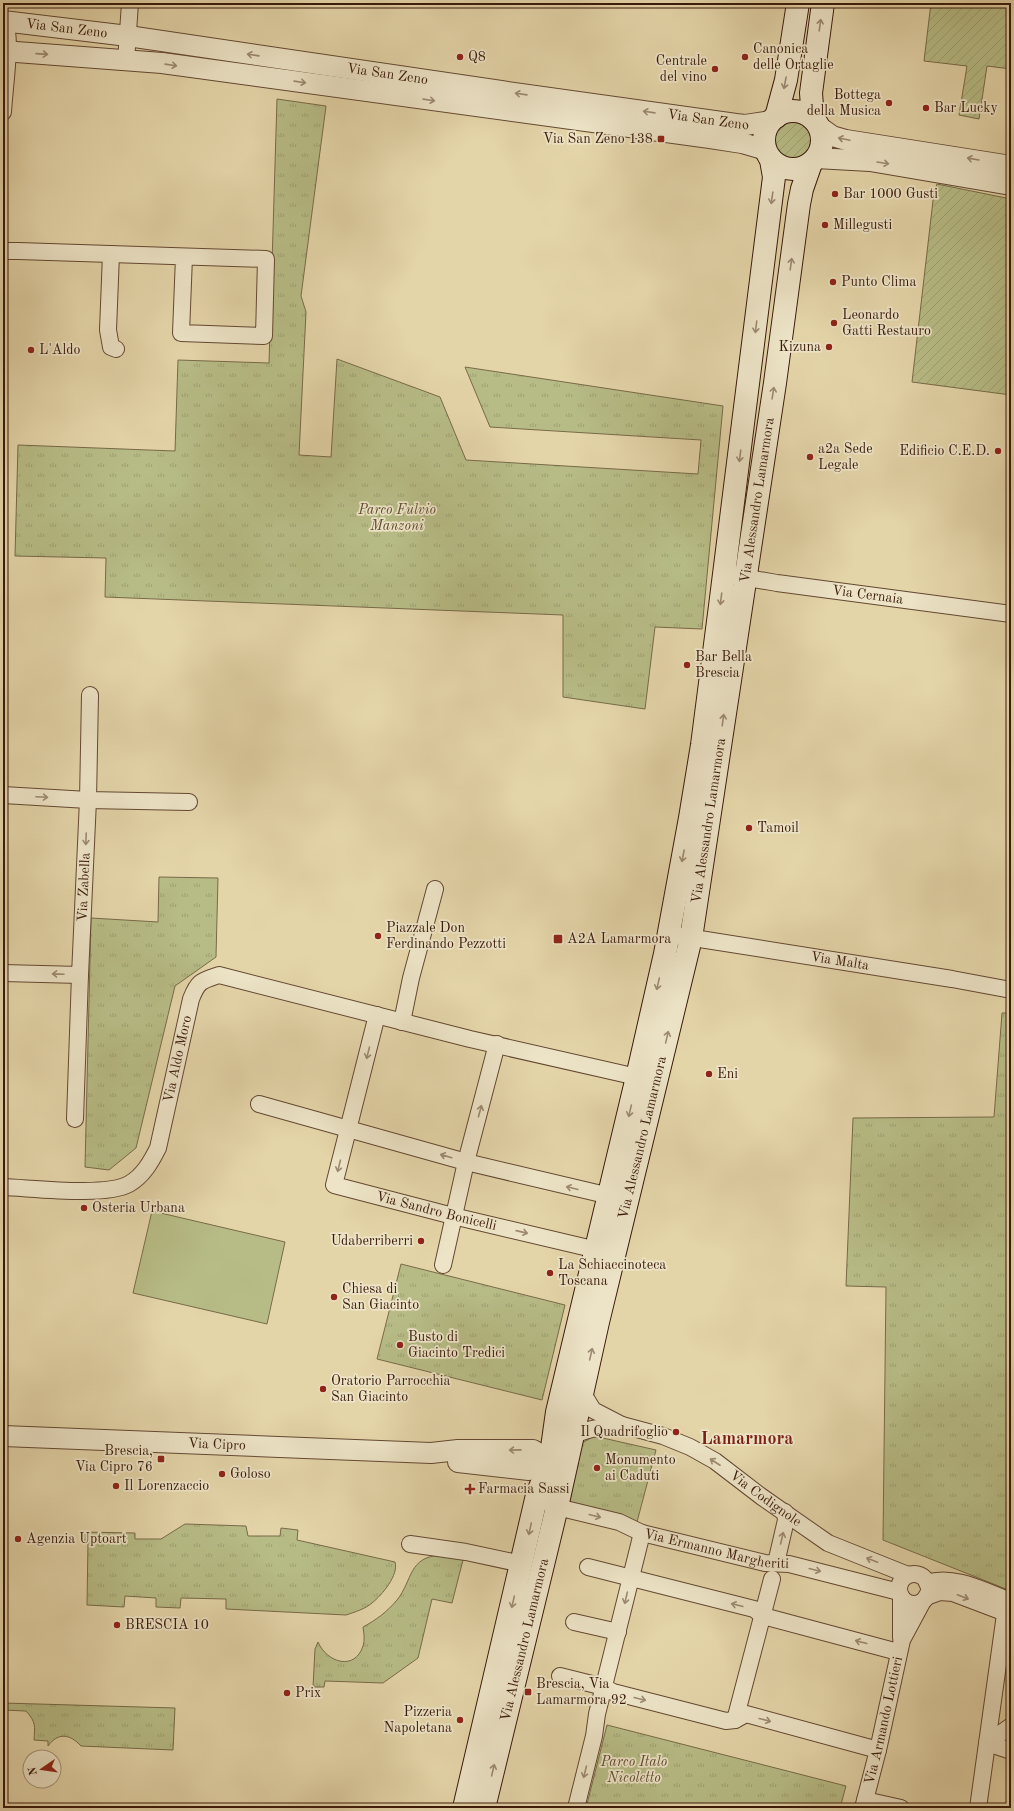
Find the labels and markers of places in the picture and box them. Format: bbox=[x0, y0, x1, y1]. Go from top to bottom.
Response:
place label: Canonica delle Ortaglie bbox=[753, 42, 834, 72]
place label: Q8 bbox=[468, 50, 486, 64]
marker: Q8 bbox=[455, 52, 465, 62]
marker: Canonica delle Ortaglie bbox=[740, 52, 750, 62]
place label: Centrale del vino bbox=[656, 54, 707, 84]
marker: Centrale del vino bbox=[710, 64, 720, 74]
place label: Bottega della Musica bbox=[807, 88, 881, 118]
marker: Bottega della Musica bbox=[884, 98, 894, 108]
place label: Bar Lucky bbox=[934, 101, 998, 115]
marker: Bar Lucky bbox=[921, 103, 931, 113]
place label: Via San Zeno 138 bbox=[543, 132, 653, 146]
marker: Via San Zeno 138 bbox=[656, 134, 666, 144]
place label: Bar 1000 Gusti bbox=[843, 187, 938, 201]
marker: Bar 1000 Gusti bbox=[830, 189, 840, 199]
place label: Millegusti bbox=[833, 218, 893, 232]
marker: Millegusti bbox=[820, 220, 830, 230]
place label: Punto Clima bbox=[841, 275, 916, 289]
marker: Punto Clima bbox=[828, 277, 838, 287]
place label: Leonardo Gatti Restauro bbox=[842, 308, 931, 338]
marker: Leonardo Gatti Restauro bbox=[829, 318, 839, 328]
place label: Kizuna bbox=[779, 340, 821, 354]
marker: Kizuna bbox=[824, 342, 834, 352]
place label: L'Aldo bbox=[39, 343, 81, 357]
marker: L'Aldo bbox=[26, 345, 36, 355]
place label: a2a Sede Legale bbox=[818, 442, 873, 472]
place label: Edificio C.E.D. bbox=[899, 444, 990, 458]
marker: Edificio C.E.D. bbox=[993, 446, 1003, 456]
marker: a2a Sede Legale bbox=[805, 452, 815, 462]
place label: Bar Bella Brescia bbox=[695, 650, 752, 680]
marker: Bar Bella Brescia bbox=[682, 660, 692, 670]
place label: Tamoil bbox=[757, 821, 799, 835]
marker: Tamoil bbox=[744, 823, 754, 833]
place label: Piazzale Don Ferdinando Pezzotti bbox=[386, 921, 506, 951]
marker: Piazzale Don Ferdinando Pezzotti bbox=[373, 931, 383, 941]
place label: A2A Lamarmora bbox=[567, 932, 671, 946]
marker: A2A Lamarmora bbox=[552, 933, 564, 945]
place label: Eni bbox=[717, 1067, 738, 1081]
marker: Eni bbox=[704, 1069, 714, 1079]
place label: Osteria Urbana bbox=[92, 1201, 185, 1215]
marker: Osteria Urbana bbox=[79, 1203, 89, 1213]
place label: Udaberriberri bbox=[331, 1234, 413, 1248]
marker: Udaberriberri bbox=[416, 1236, 426, 1246]
place label: La Schiaccinoteca Toscana bbox=[558, 1258, 666, 1288]
marker: La Schiaccinoteca Toscana bbox=[545, 1268, 555, 1278]
place label: Chiesa di San Giacinto bbox=[342, 1282, 419, 1312]
marker: Chiesa di San Giacinto bbox=[329, 1292, 339, 1302]
place label: Busto di Giacinto Tredici bbox=[408, 1330, 505, 1360]
marker: Busto di Giacinto Tredici bbox=[395, 1340, 405, 1350]
place label: Oratorio Parrocchia San Giacinto bbox=[331, 1374, 451, 1404]
marker: Oratorio Parrocchia San Giacinto bbox=[318, 1384, 328, 1394]
place label: Il Quadrifoglio bbox=[580, 1425, 668, 1439]
marker: Il Quadrifoglio bbox=[671, 1427, 681, 1437]
place label: Brescia, Via Cipro 76 bbox=[75, 1444, 153, 1474]
place label: Monumento ai Caduti bbox=[605, 1453, 676, 1483]
marker: Brescia, Via Cipro 76 bbox=[156, 1454, 166, 1464]
marker: Monumento ai Caduti bbox=[592, 1463, 602, 1473]
place label: Goloso bbox=[230, 1467, 271, 1481]
marker: Goloso bbox=[217, 1469, 227, 1479]
place label: Il Lorenzaccio bbox=[124, 1479, 209, 1493]
marker: Il Lorenzaccio bbox=[111, 1481, 121, 1491]
place label: Farmacia Sassi bbox=[478, 1482, 570, 1496]
marker: Farmacia Sassi bbox=[465, 1484, 475, 1494]
place label: Agenzia Uptoart bbox=[26, 1532, 127, 1546]
marker: Agenzia Uptoart bbox=[13, 1534, 23, 1544]
place label: BRESCIA 10 bbox=[125, 1618, 209, 1632]
marker: BRESCIA 10 bbox=[112, 1620, 122, 1630]
place label: Brescia, Via Lamarmora 92 bbox=[536, 1677, 627, 1707]
place label: Prix bbox=[295, 1686, 321, 1700]
marker: Brescia, Via Lamarmora 92 bbox=[523, 1687, 533, 1697]
marker: Prix bbox=[282, 1688, 292, 1698]
place label: Pizzeria Napoletana bbox=[384, 1705, 452, 1735]
marker: Pizzeria Napoletana bbox=[455, 1715, 465, 1725]

